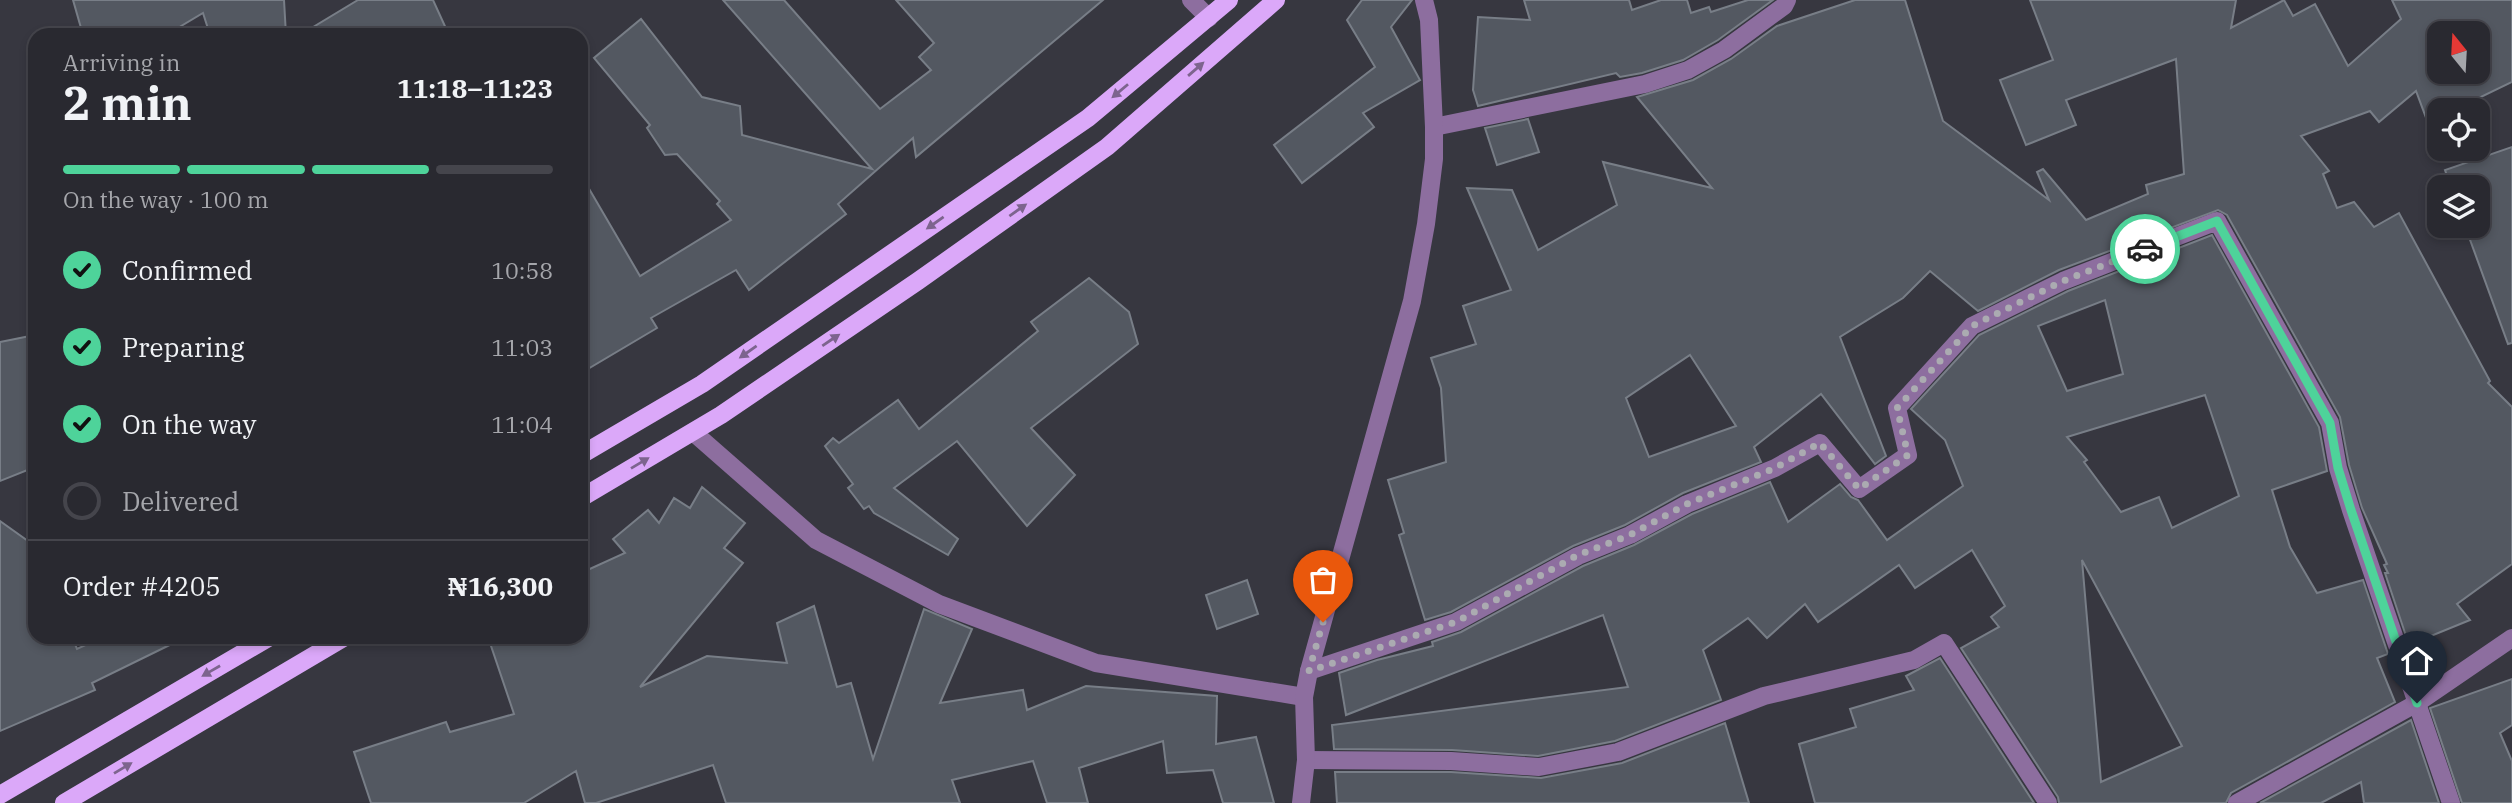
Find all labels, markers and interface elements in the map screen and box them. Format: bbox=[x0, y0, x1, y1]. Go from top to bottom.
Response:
north arrow bbox=[2427, 21, 2490, 84]
map controls bbox=[2427, 21, 2490, 238]
text: Arriving in bbox=[63, 47, 180, 77]
one-way arrow bbox=[1187, 61, 1205, 77]
text: 11:18–11:23 bbox=[397, 71, 553, 105]
text: 2 min bbox=[63, 73, 192, 133]
one-way arrow bbox=[1112, 83, 1129, 98]
button: locate bbox=[2427, 98, 2490, 161]
button: layers bbox=[2427, 175, 2490, 238]
text: On the way · 100 m bbox=[63, 184, 269, 214]
one-way arrow bbox=[1009, 203, 1027, 217]
courier bbox=[2110, 214, 2180, 284]
one-way arrow bbox=[926, 216, 944, 230]
icon: car bbox=[2126, 230, 2164, 268]
icon: check bbox=[63, 251, 101, 289]
text: Confirmed bbox=[122, 253, 253, 287]
text: 10:58 bbox=[491, 255, 553, 285]
icon: check bbox=[63, 328, 101, 366]
text: Preparing bbox=[122, 330, 244, 364]
text: 11:03 bbox=[491, 332, 553, 362]
one-way arrow bbox=[822, 333, 840, 347]
one-way arrow bbox=[739, 345, 757, 359]
icon: check bbox=[63, 405, 101, 443]
text: On the way bbox=[122, 407, 256, 441]
text: 11:04 bbox=[491, 409, 553, 439]
one-way arrow bbox=[630, 457, 649, 469]
text: Delivered bbox=[122, 484, 239, 518]
pin bbox=[1293, 550, 1353, 622]
icon: bag bbox=[1304, 561, 1342, 599]
text: Order #4205 bbox=[63, 569, 221, 603]
text: ₦16,300 bbox=[448, 569, 553, 603]
pin bbox=[2387, 631, 2447, 703]
icon: home bbox=[2398, 642, 2436, 680]
one-way arrow bbox=[202, 665, 221, 678]
one-way arrow bbox=[113, 762, 132, 775]

